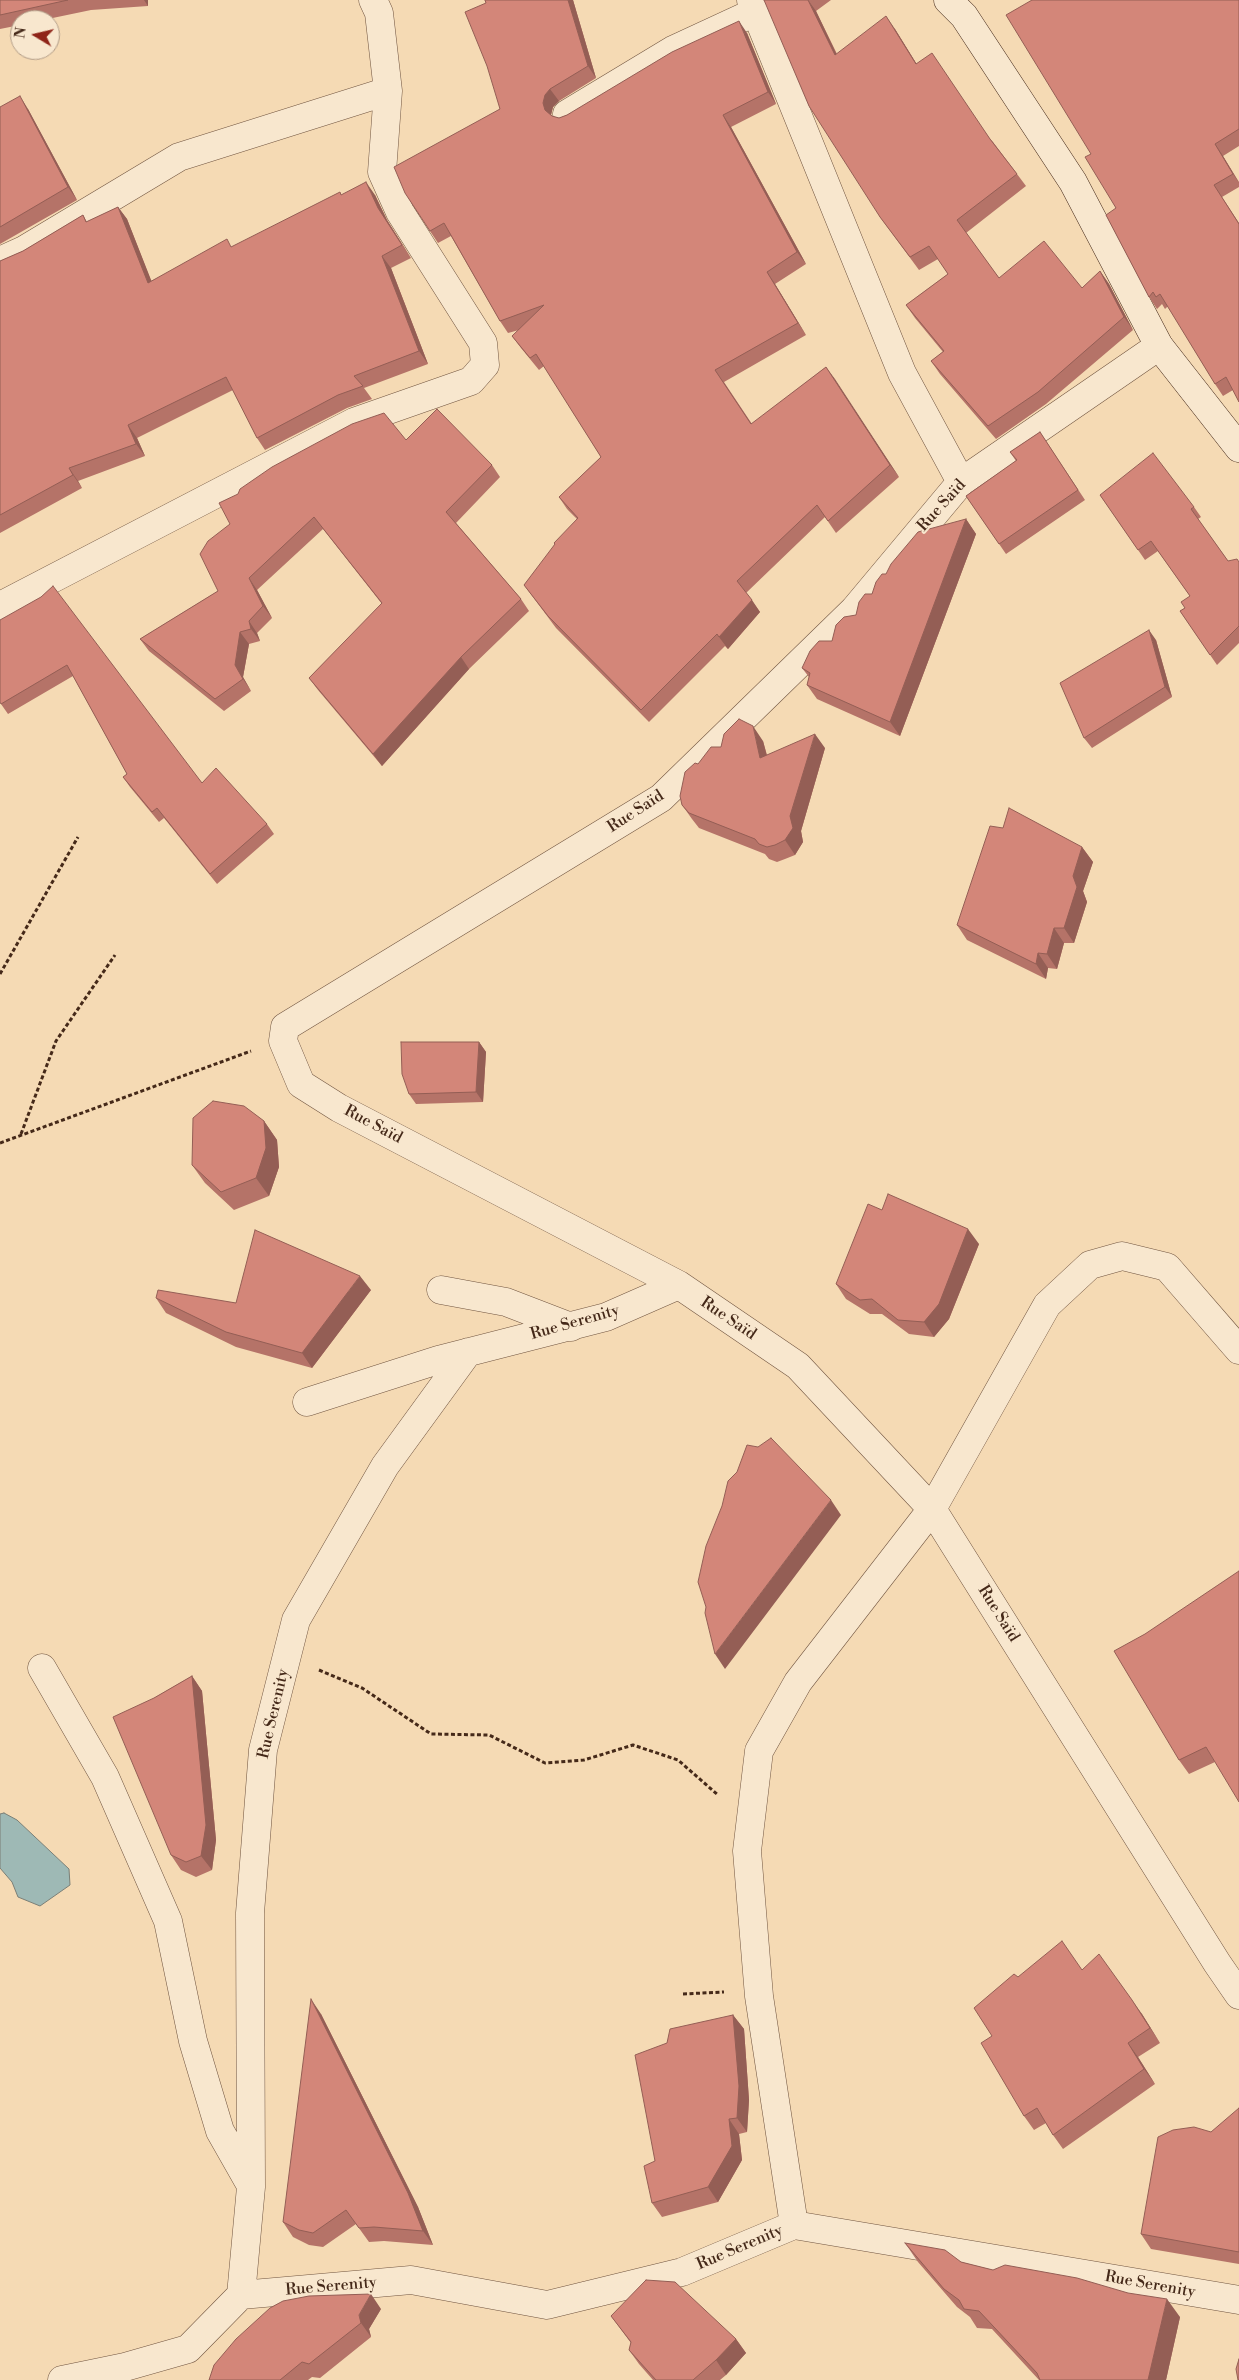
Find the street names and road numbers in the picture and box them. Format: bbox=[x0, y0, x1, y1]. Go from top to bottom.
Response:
street label: Rue Saïd bbox=[914, 476, 970, 536]
street label: Rue Saïd bbox=[604, 787, 668, 837]
street label: Rue Saïd bbox=[341, 1102, 405, 1148]
street label: Rue Saïd bbox=[696, 1293, 760, 1345]
street label: Rue Serenity bbox=[528, 1301, 622, 1345]
street label: Rue Saïd bbox=[973, 1582, 1023, 1646]
street label: Rue Serenity bbox=[254, 1667, 294, 1761]
street label: Rue Serenity bbox=[694, 2221, 786, 2275]
street label: Rue Serenity bbox=[1103, 2268, 1197, 2302]
street label: Rue Serenity bbox=[284, 2273, 378, 2301]

